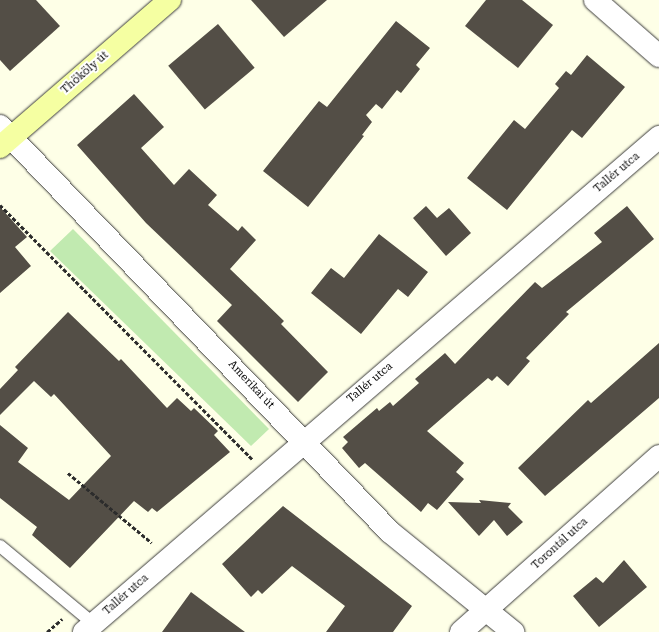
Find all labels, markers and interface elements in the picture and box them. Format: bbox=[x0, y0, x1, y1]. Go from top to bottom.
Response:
street label: Thököly út bbox=[59, 49, 111, 97]
street label: Tallér utca bbox=[591, 150, 643, 196]
street label: Amerikai út bbox=[225, 358, 277, 412]
street label: Tallér utca bbox=[344, 360, 396, 406]
street label: Torontál utca bbox=[529, 515, 591, 573]
street label: Tallér utca bbox=[101, 572, 151, 618]

